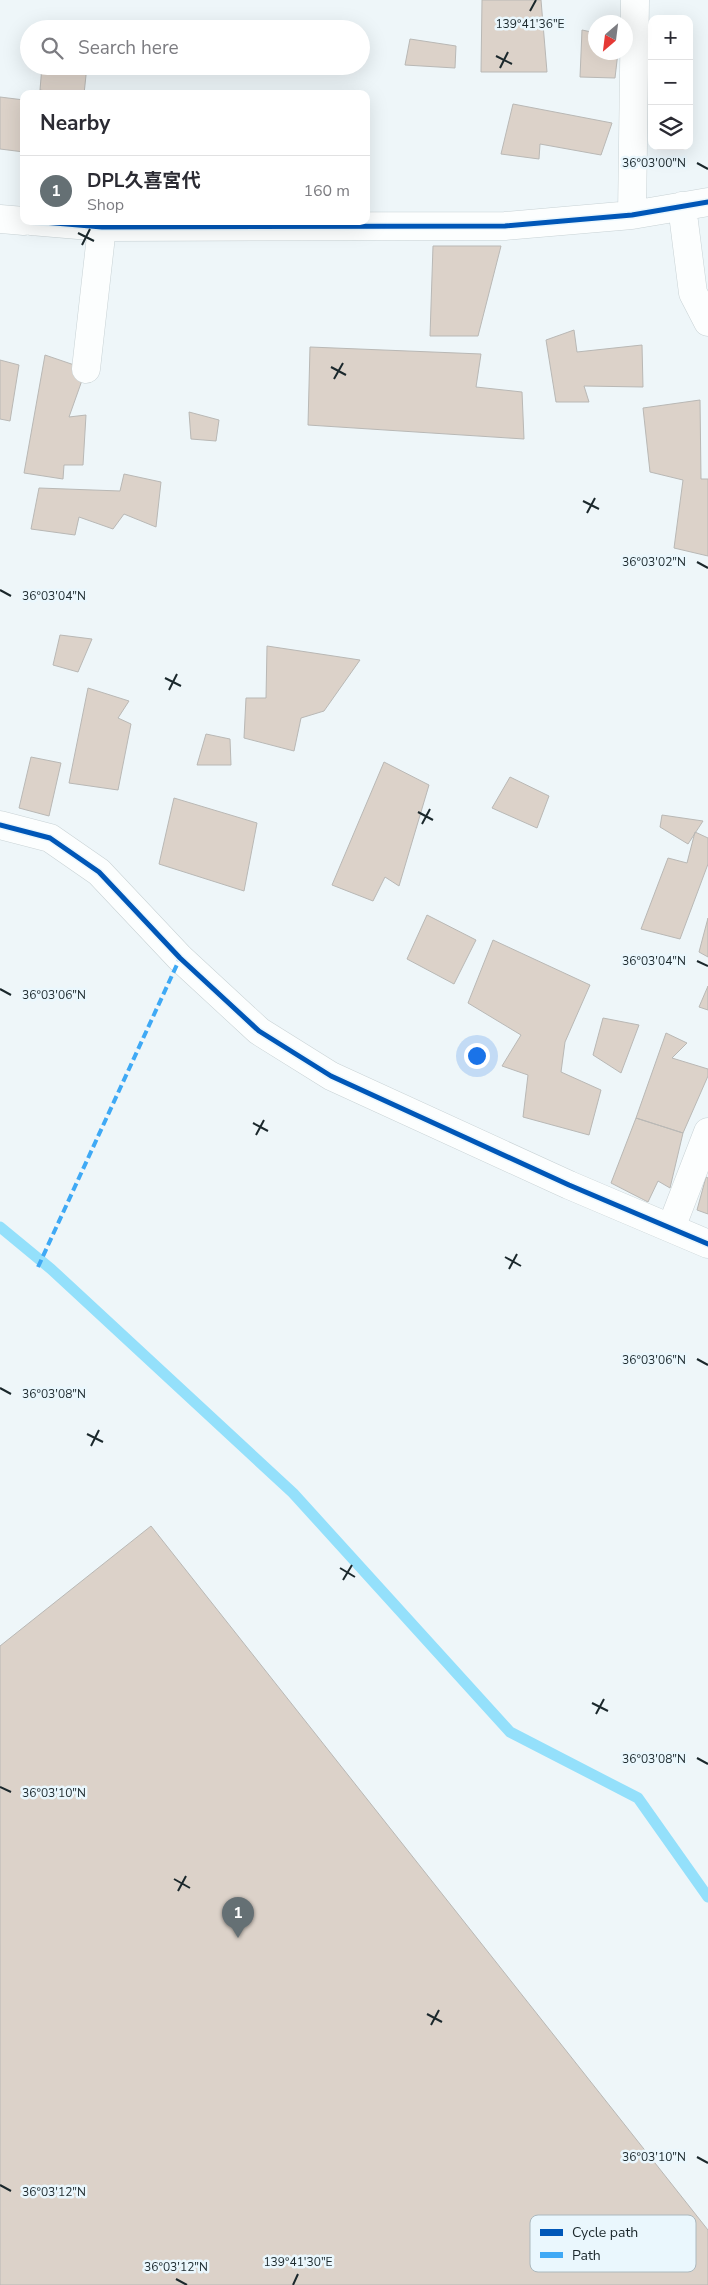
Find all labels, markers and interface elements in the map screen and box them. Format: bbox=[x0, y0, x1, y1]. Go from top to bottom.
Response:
north arrow bbox=[588, 15, 633, 60]
map controls bbox=[648, 15, 693, 150]
button: + bbox=[648, 15, 693, 60]
text: 139°41'36"E bbox=[495, 16, 565, 32]
search box bbox=[20, 20, 370, 75]
icon: search bbox=[38, 34, 66, 62]
text: Search here bbox=[78, 35, 179, 61]
button: − bbox=[648, 60, 693, 105]
button: layers bbox=[648, 105, 693, 150]
text: Nearby bbox=[40, 109, 110, 137]
text: 36°03'00"N bbox=[622, 155, 686, 171]
text: DPL久喜宮代 bbox=[87, 168, 201, 194]
text: 1 bbox=[51, 180, 61, 202]
text: 160 m bbox=[303, 180, 350, 202]
text: Shop bbox=[87, 194, 124, 216]
text: 36°03'02"N bbox=[622, 554, 686, 570]
text: 36°03'04"N bbox=[22, 588, 86, 604]
text: 36°03'04"N bbox=[622, 953, 686, 969]
text: 36°03'06"N bbox=[22, 987, 86, 1003]
your location bbox=[464, 1043, 490, 1069]
text: 36°03'06"N bbox=[622, 1352, 686, 1368]
text: 36°03'08"N bbox=[22, 1386, 86, 1402]
text: 36°03'08"N bbox=[622, 1751, 686, 1767]
text: 36°03'10"N bbox=[22, 1785, 86, 1801]
pin: 1 bbox=[222, 1897, 254, 1938]
text: 36°03'10"N bbox=[622, 2149, 686, 2165]
text: 36°03'12"N bbox=[22, 2184, 86, 2200]
legend bbox=[530, 2215, 696, 2272]
text: Cycle path bbox=[572, 2223, 638, 2242]
text: Path bbox=[572, 2246, 601, 2265]
text: 139°41'30"E bbox=[263, 2254, 333, 2270]
text: 36°03'12"N bbox=[144, 2259, 208, 2275]

